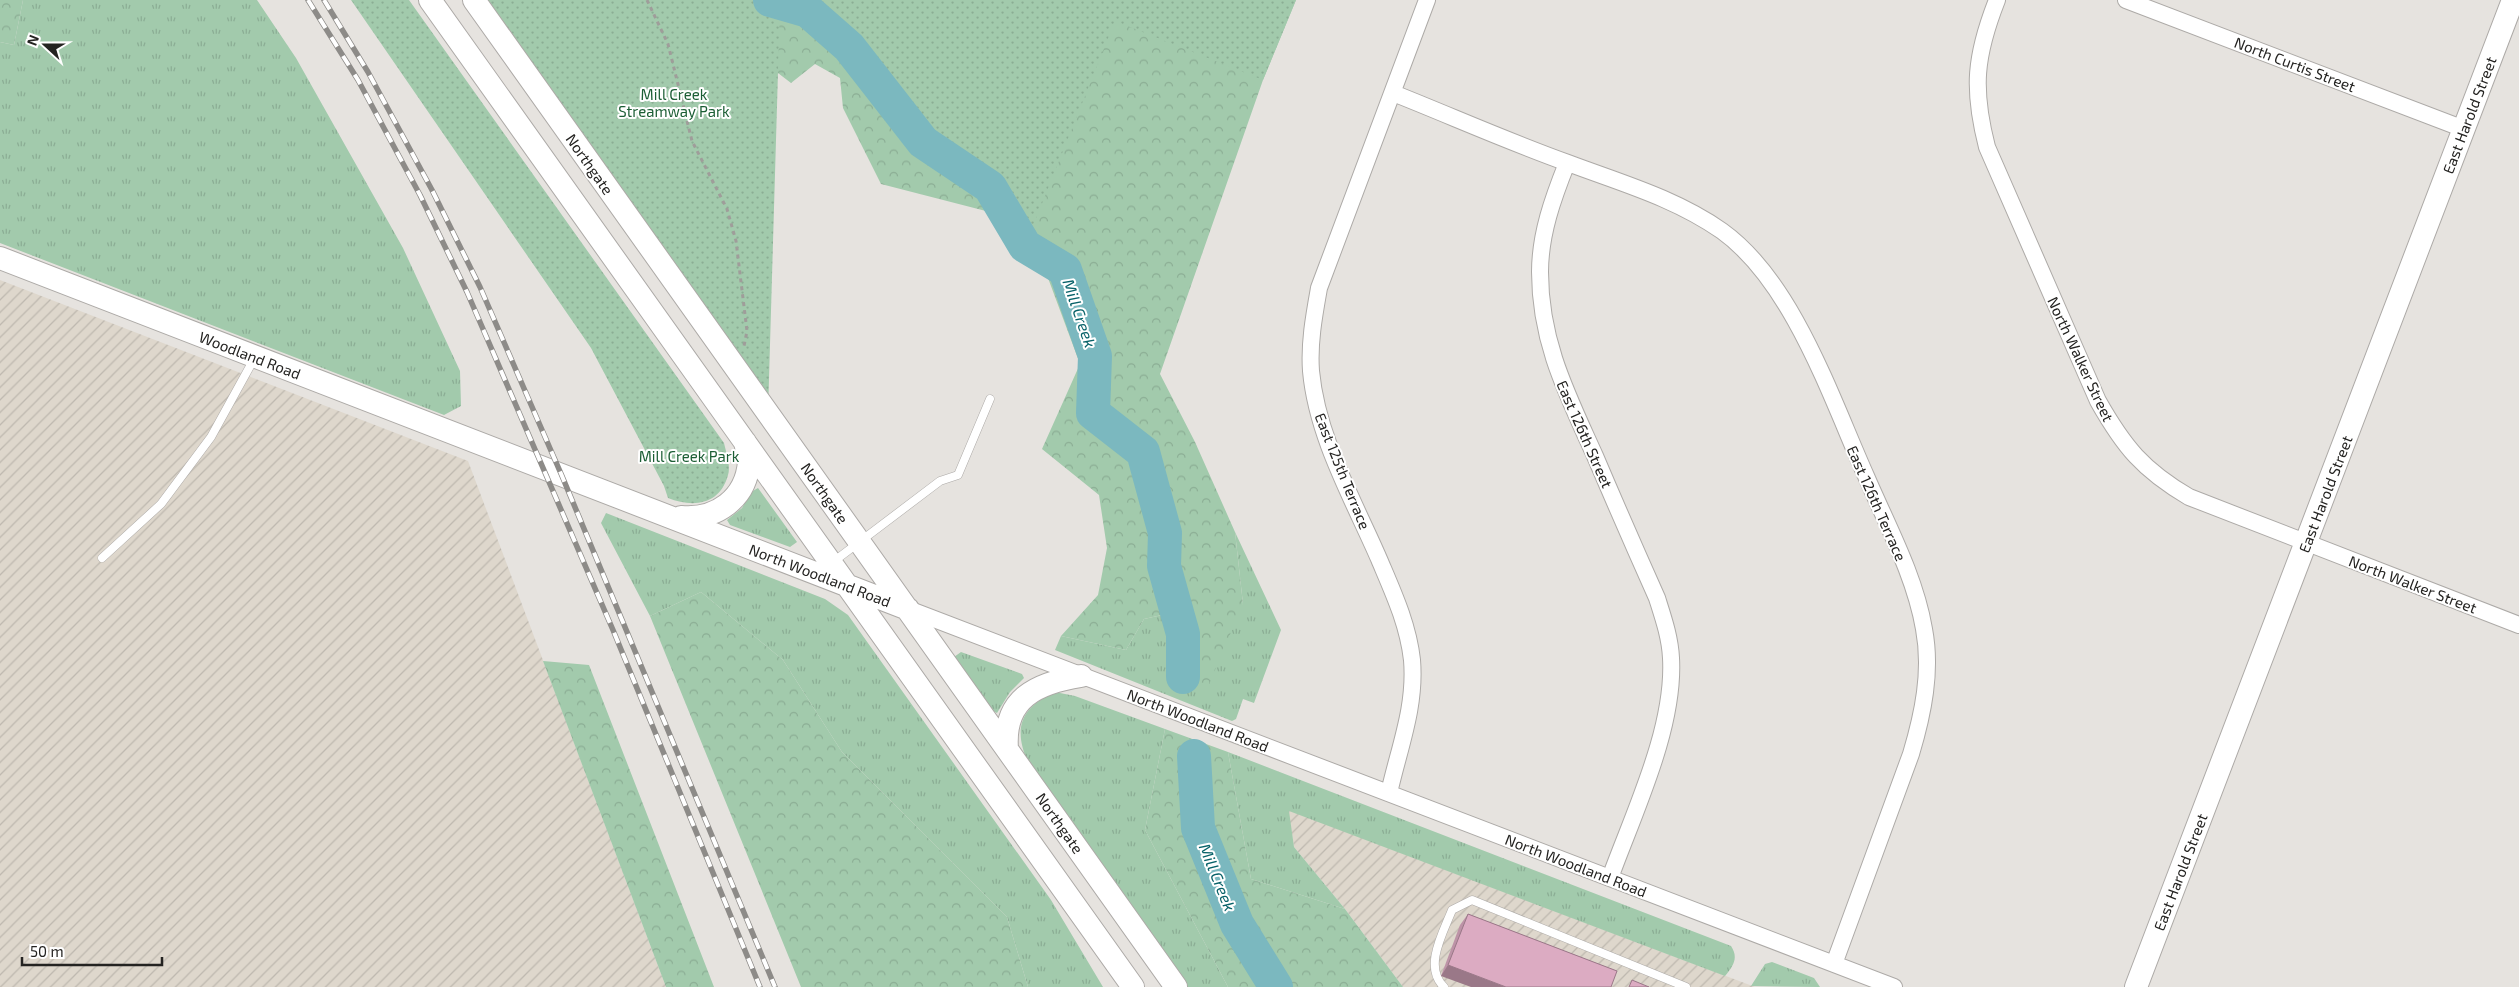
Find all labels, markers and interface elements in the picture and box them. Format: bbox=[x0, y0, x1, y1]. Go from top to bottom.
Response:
north arrow bbox=[20, 20, 70, 70]
text: N bbox=[23, 32, 42, 48]
street label: North Curtis Street bbox=[2232, 33, 2358, 95]
street label: East Harold Street bbox=[2438, 54, 2500, 176]
park label: Mill Creek Streamway Park bbox=[618, 85, 730, 120]
street label: Northgate bbox=[563, 130, 617, 198]
water label: Mill Creek bbox=[1059, 276, 1101, 350]
street label: North Walker Street bbox=[2044, 294, 2118, 425]
street label: Woodland Road bbox=[197, 327, 303, 383]
street label: East 126th Street bbox=[1553, 377, 1617, 491]
street label: East 125th Terrace bbox=[1311, 410, 1375, 532]
street label: East Harold Street bbox=[2294, 433, 2356, 555]
street label: East 126th Terrace bbox=[1843, 443, 1911, 563]
park label: Mill Creek Park bbox=[639, 447, 740, 465]
street label: Northgate bbox=[798, 459, 852, 527]
street label: North Woodland Road bbox=[747, 540, 893, 610]
street label: North Walker Street bbox=[2346, 551, 2480, 617]
street label: North Woodland Road bbox=[1125, 685, 1271, 755]
street label: Northgate bbox=[1033, 789, 1087, 857]
street label: East Harold Street bbox=[2149, 811, 2211, 933]
street label: North Woodland Road bbox=[1503, 830, 1649, 900]
water label: Mill Creek bbox=[1196, 840, 1240, 914]
scale bar bbox=[22, 934, 162, 966]
text: 50 m bbox=[30, 942, 64, 960]

